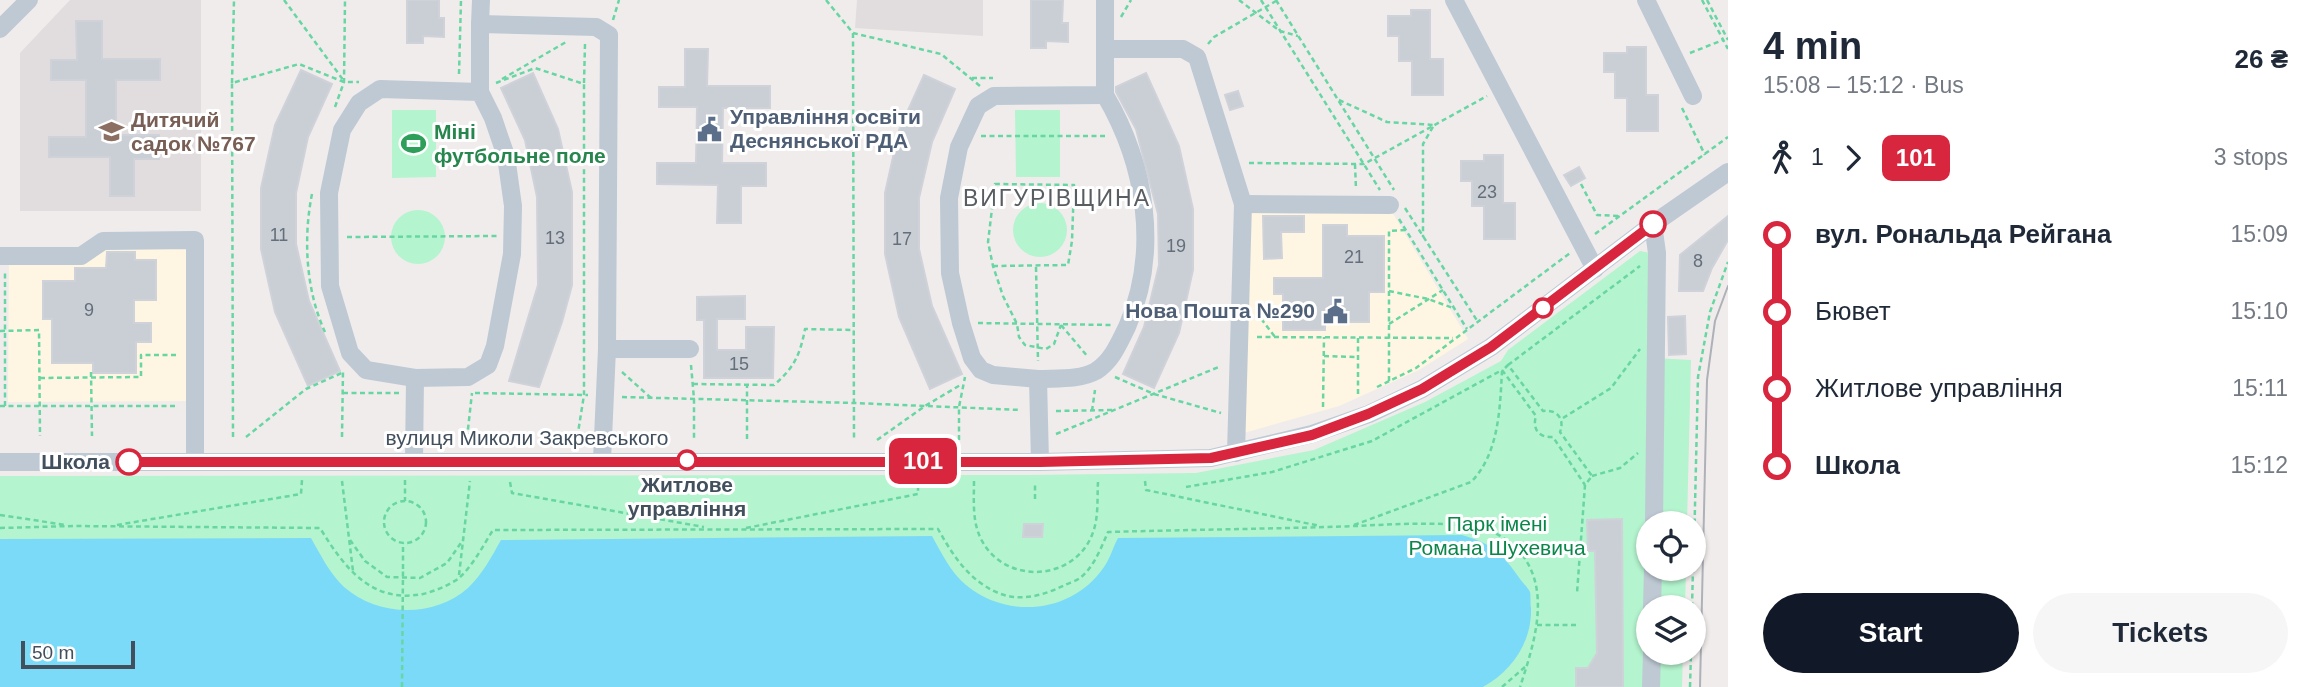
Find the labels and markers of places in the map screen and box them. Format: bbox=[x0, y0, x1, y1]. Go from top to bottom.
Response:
place label: Управління освіти Деснянської РДА bbox=[730, 105, 921, 152]
place label: Дитячий садок №767 bbox=[131, 108, 256, 155]
public building icon: Управління освіти Деснянської РДА bbox=[696, 115, 724, 143]
school or university icon: Дитячий садок №767 bbox=[97, 118, 125, 146]
place label: Міні футбольне поле bbox=[434, 120, 606, 167]
sports icon: Міні футбольне поле bbox=[400, 130, 428, 158]
unlabelled marker bbox=[1640, 211, 1666, 237]
public building icon: Нова Пошта №290 bbox=[1321, 297, 1349, 325]
unlabelled marker bbox=[1533, 298, 1553, 318]
place label: Нова Пошта №290 bbox=[1125, 299, 1315, 322]
marker: Школа bbox=[116, 449, 142, 475]
place label: Школа bbox=[41, 450, 110, 473]
marker: Житлове управління bbox=[677, 450, 697, 470]
place label: Житлове управління bbox=[628, 473, 746, 520]

